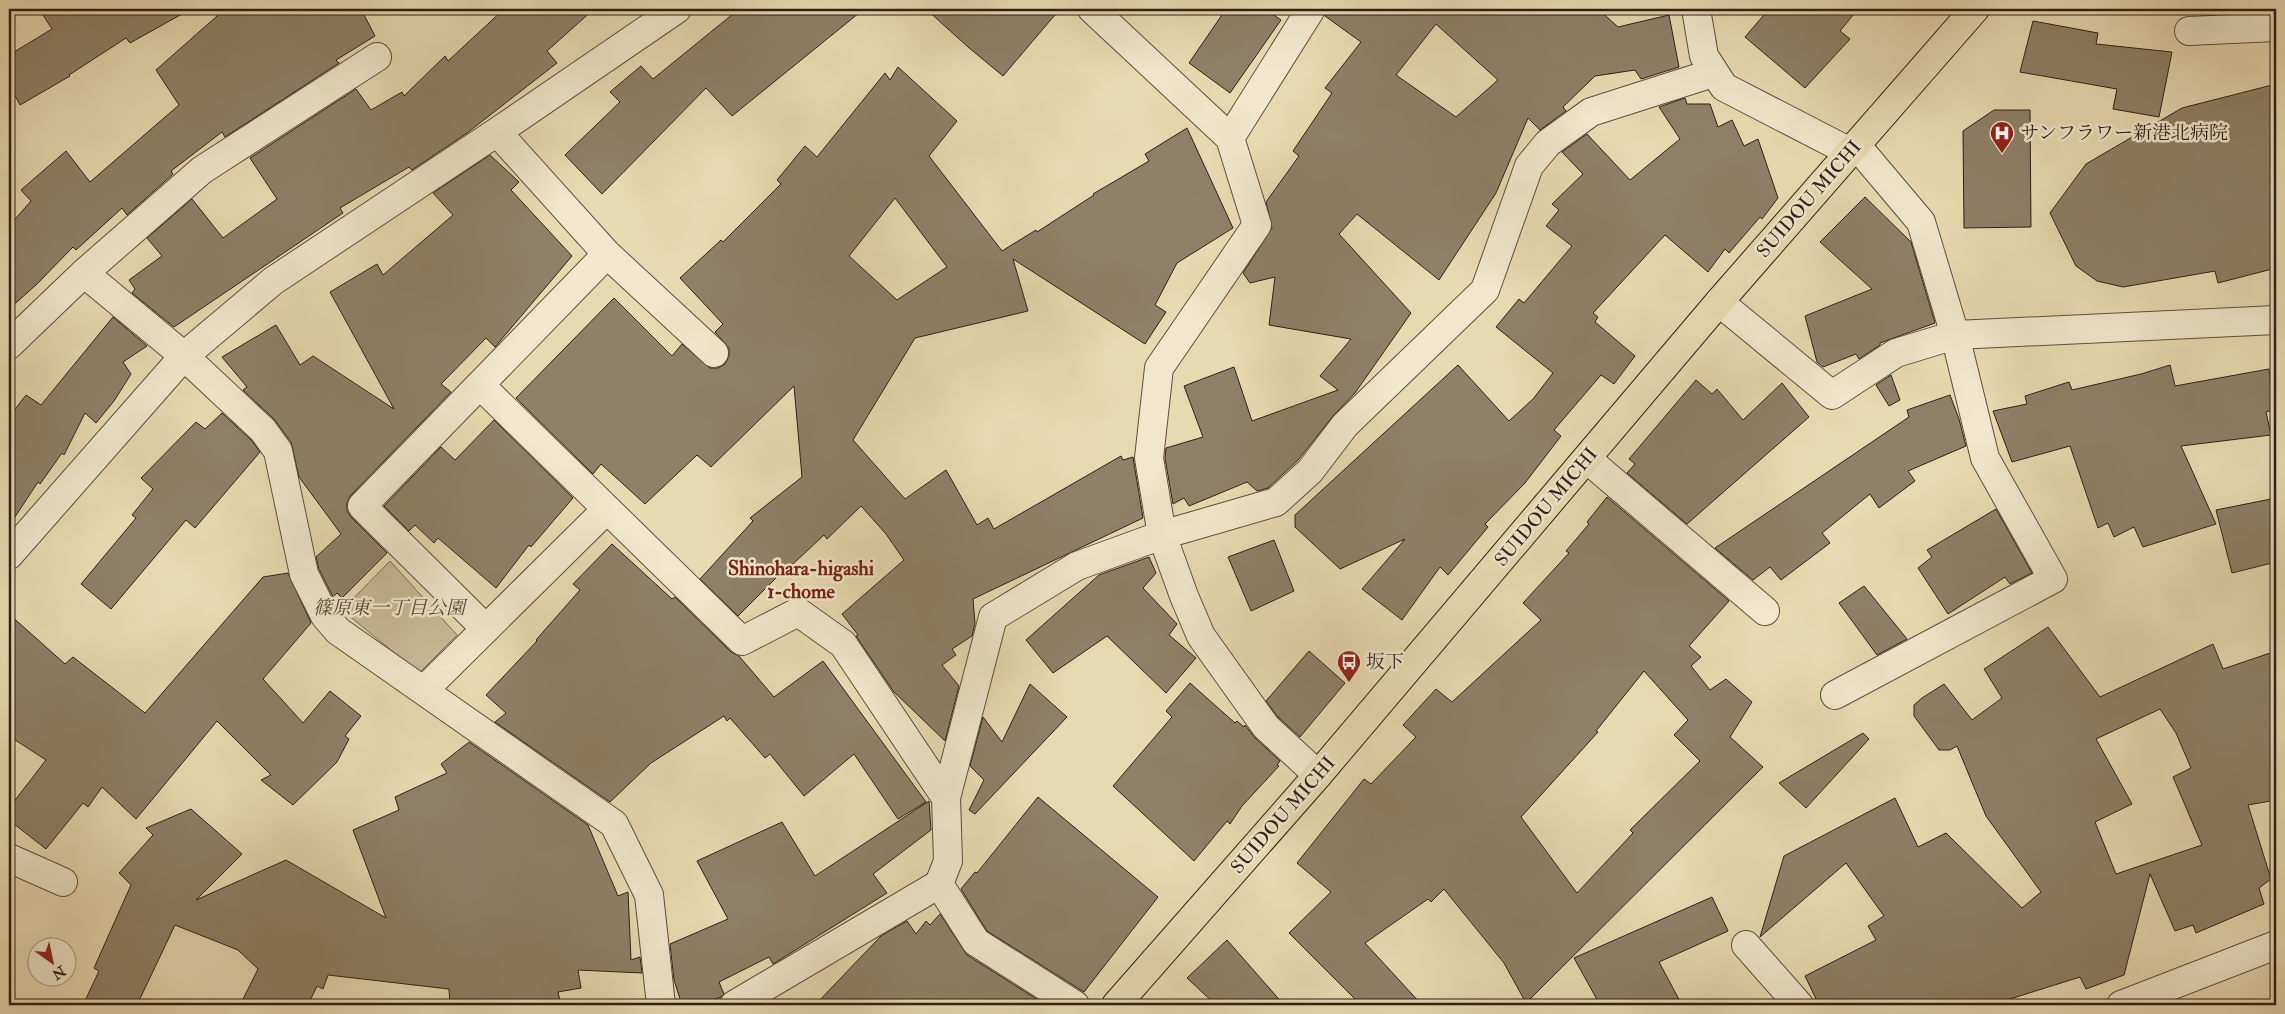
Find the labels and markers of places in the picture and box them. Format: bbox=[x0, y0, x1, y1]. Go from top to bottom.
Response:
hospital icon: サンフラワー新港北病院 bbox=[1989, 120, 2015, 154]
place label: サンフラワー新港北病院 bbox=[2020, 121, 2228, 145]
bus stop icon: 坂下 bbox=[1336, 649, 1362, 683]
place label: 坂下 bbox=[1366, 650, 1404, 674]

